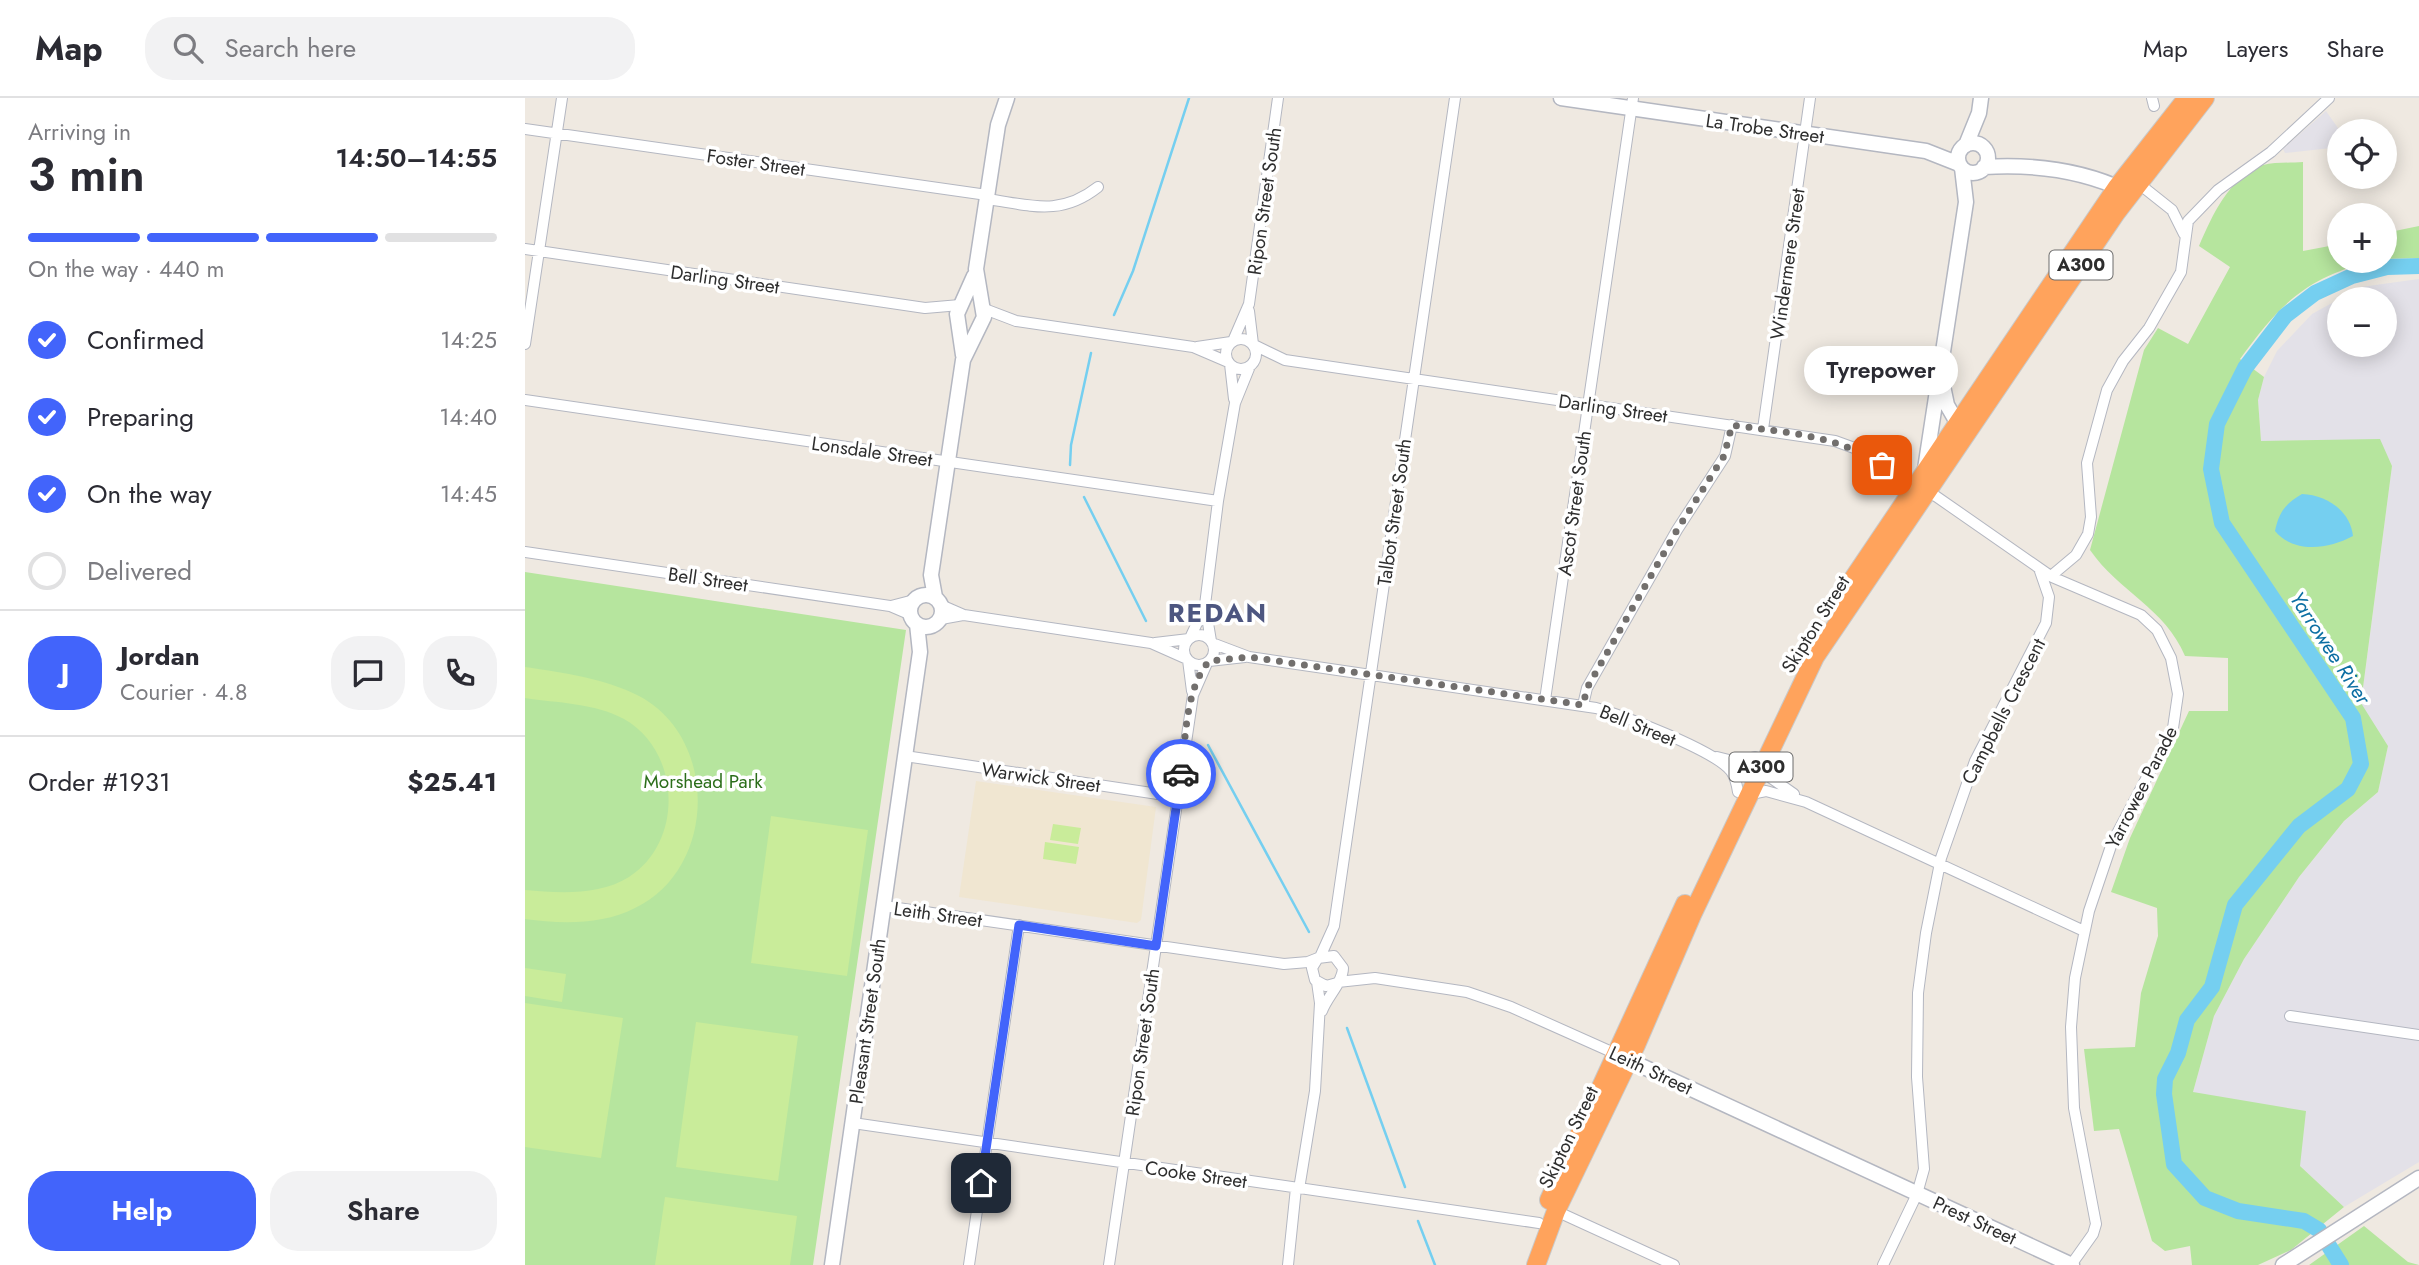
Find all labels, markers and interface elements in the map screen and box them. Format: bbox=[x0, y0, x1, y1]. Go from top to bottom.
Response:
search box bbox=[145, 17, 635, 80]
text: Map bbox=[35, 25, 103, 72]
icon: search bbox=[169, 29, 207, 67]
text: Search here bbox=[225, 29, 356, 67]
text: Map bbox=[2143, 31, 2188, 66]
text: Layers bbox=[2226, 31, 2288, 66]
text: Share bbox=[2326, 31, 2384, 66]
street label: La Trobe Street bbox=[1704, 107, 1826, 150]
text: Arriving in bbox=[28, 115, 131, 149]
map controls bbox=[2327, 119, 2397, 357]
button: locate bbox=[2327, 119, 2397, 189]
street label: Ripon Street South bbox=[1241, 126, 1288, 277]
text: 14:50–14:55 bbox=[336, 139, 497, 177]
text: 3 min bbox=[28, 142, 145, 208]
street label: Foster Street bbox=[705, 142, 807, 183]
street label: Windermere Street bbox=[1764, 186, 1812, 341]
button: + bbox=[2327, 203, 2397, 273]
road number: A300 bbox=[2049, 250, 2113, 280]
text: On the way · 440 m bbox=[28, 252, 224, 286]
street label: Darling Street bbox=[669, 258, 782, 301]
button: − bbox=[2327, 287, 2397, 357]
icon: check bbox=[28, 321, 66, 359]
text: Confirmed bbox=[87, 321, 204, 359]
text: 14:25 bbox=[440, 323, 497, 357]
callout: Tyrepower bbox=[1805, 346, 1959, 395]
text: Tyrepower bbox=[1826, 353, 1936, 387]
street label: Darling Street bbox=[1557, 387, 1670, 430]
icon: check bbox=[28, 398, 66, 436]
text: Preparing bbox=[87, 398, 194, 436]
text: 14:40 bbox=[439, 400, 497, 434]
street label: Ascot Street South bbox=[1551, 429, 1598, 577]
street label: Lonsdale Street bbox=[810, 430, 935, 473]
pin bbox=[1852, 435, 1912, 495]
street label: Talbot Street South bbox=[1371, 437, 1418, 587]
icon: bag bbox=[1863, 446, 1901, 484]
icon: check bbox=[28, 475, 66, 513]
text: On the way bbox=[87, 475, 212, 513]
text: 14:45 bbox=[440, 477, 497, 511]
text: Delivered bbox=[87, 552, 192, 590]
street label: Bell Street bbox=[666, 561, 750, 599]
street label: Skipton Street bbox=[1775, 570, 1856, 678]
water label: Yarrowee River bbox=[2282, 586, 2378, 711]
district label: REDAN bbox=[1168, 594, 1268, 632]
street label: Campbells Crescent bbox=[1955, 633, 2052, 789]
button: chat bbox=[331, 636, 405, 710]
button: phone bbox=[423, 636, 497, 710]
text: Jordan bbox=[120, 637, 200, 675]
text: J bbox=[61, 654, 69, 692]
text: Courier · 4.8 bbox=[120, 675, 248, 709]
street label: Bell Street bbox=[1596, 698, 1680, 753]
street label: Yarrowee Parade bbox=[2099, 721, 2184, 853]
courier bbox=[1146, 739, 1216, 809]
road number: A300 bbox=[1729, 752, 1793, 782]
icon: car bbox=[1162, 755, 1200, 793]
street label: Warwick Street bbox=[980, 756, 1102, 799]
text: Order #1931 bbox=[28, 763, 171, 801]
text: $25.41 bbox=[407, 763, 497, 801]
park label: Morshead Park bbox=[643, 768, 763, 795]
street label: Leith Street bbox=[892, 895, 984, 934]
street label: Pleasant Street South bbox=[843, 936, 892, 1106]
street label: Ripon Street South bbox=[1119, 967, 1166, 1118]
street label: Leith Street bbox=[1605, 1039, 1697, 1102]
street label: Skipton Street bbox=[1532, 1081, 1605, 1193]
pin bbox=[951, 1153, 1011, 1213]
street label: Cooke Street bbox=[1143, 1154, 1249, 1195]
icon: home bbox=[962, 1164, 1000, 1202]
button: Help bbox=[28, 1171, 256, 1251]
button: Share bbox=[270, 1171, 497, 1251]
street label: Prest Street bbox=[1929, 1189, 2021, 1252]

